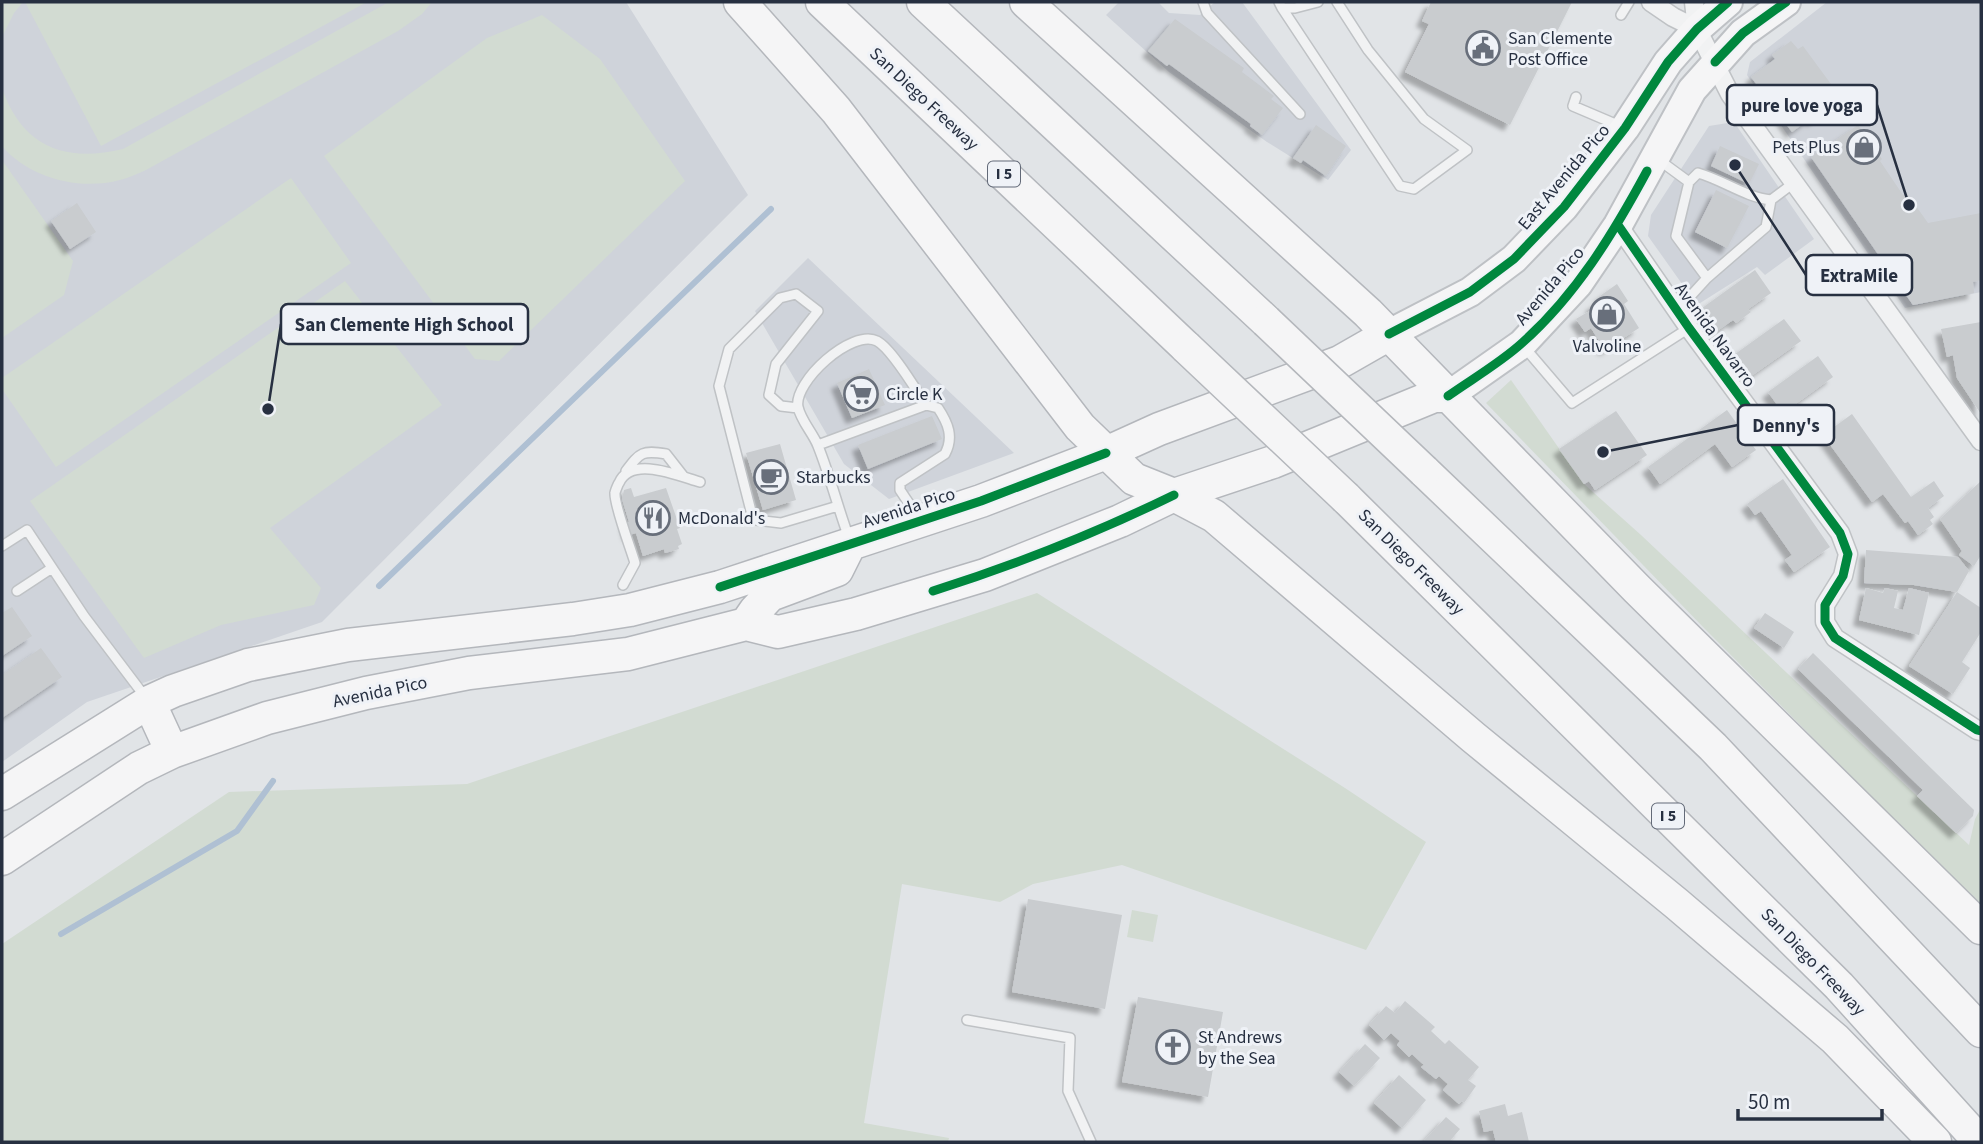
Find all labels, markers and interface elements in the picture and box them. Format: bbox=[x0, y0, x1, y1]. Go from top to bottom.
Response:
place label: San Clemente Post Office bbox=[1508, 26, 1612, 72]
public building icon: San Clemente Post Office bbox=[1464, 29, 1502, 67]
street label: San Diego Freeway bbox=[864, 42, 985, 157]
callout: pure love yoga bbox=[1727, 85, 1877, 125]
text: pure love yoga bbox=[1741, 93, 1863, 120]
street label: East Avenida Pico bbox=[1512, 119, 1616, 235]
shop icon: Pets Plus bbox=[1845, 128, 1883, 166]
place label: Pets Plus bbox=[1772, 135, 1840, 160]
road number: I 5 bbox=[988, 162, 1020, 186]
street label: Avenida Pico bbox=[1510, 241, 1590, 331]
callout: ExtraMile bbox=[1806, 255, 1912, 295]
text: ExtraMile bbox=[1820, 263, 1898, 290]
street label: Avenida Navarro bbox=[1669, 278, 1761, 392]
shop icon: Valvoline bbox=[1588, 295, 1626, 333]
callout: San Clemente High School bbox=[281, 304, 528, 344]
text: San Clemente High School bbox=[295, 312, 514, 339]
place label: Valvoline bbox=[1573, 334, 1641, 359]
supermarket icon: Circle K bbox=[842, 375, 880, 413]
place label: Circle K bbox=[886, 382, 943, 407]
callout: Denny's bbox=[1738, 405, 1834, 445]
text: Denny's bbox=[1752, 413, 1820, 440]
cafe icon: Starbucks bbox=[752, 458, 790, 496]
place label: Starbucks bbox=[796, 465, 871, 490]
street label: Avenida Pico bbox=[859, 481, 959, 535]
restaurant icon: McDonald's bbox=[634, 499, 672, 537]
street label: San Diego Freeway bbox=[1352, 503, 1470, 621]
place label: McDonald's bbox=[678, 506, 765, 531]
street label: Avenida Pico bbox=[330, 670, 430, 714]
road number: I 5 bbox=[1652, 804, 1684, 828]
street label: San Diego Freeway bbox=[1755, 902, 1871, 1022]
place label: St Andrews by the Sea bbox=[1198, 1025, 1282, 1071]
church icon: St Andrews by the Sea bbox=[1154, 1028, 1192, 1066]
scale bar bbox=[1738, 1078, 1882, 1122]
text: 50 m bbox=[1748, 1087, 1790, 1117]

